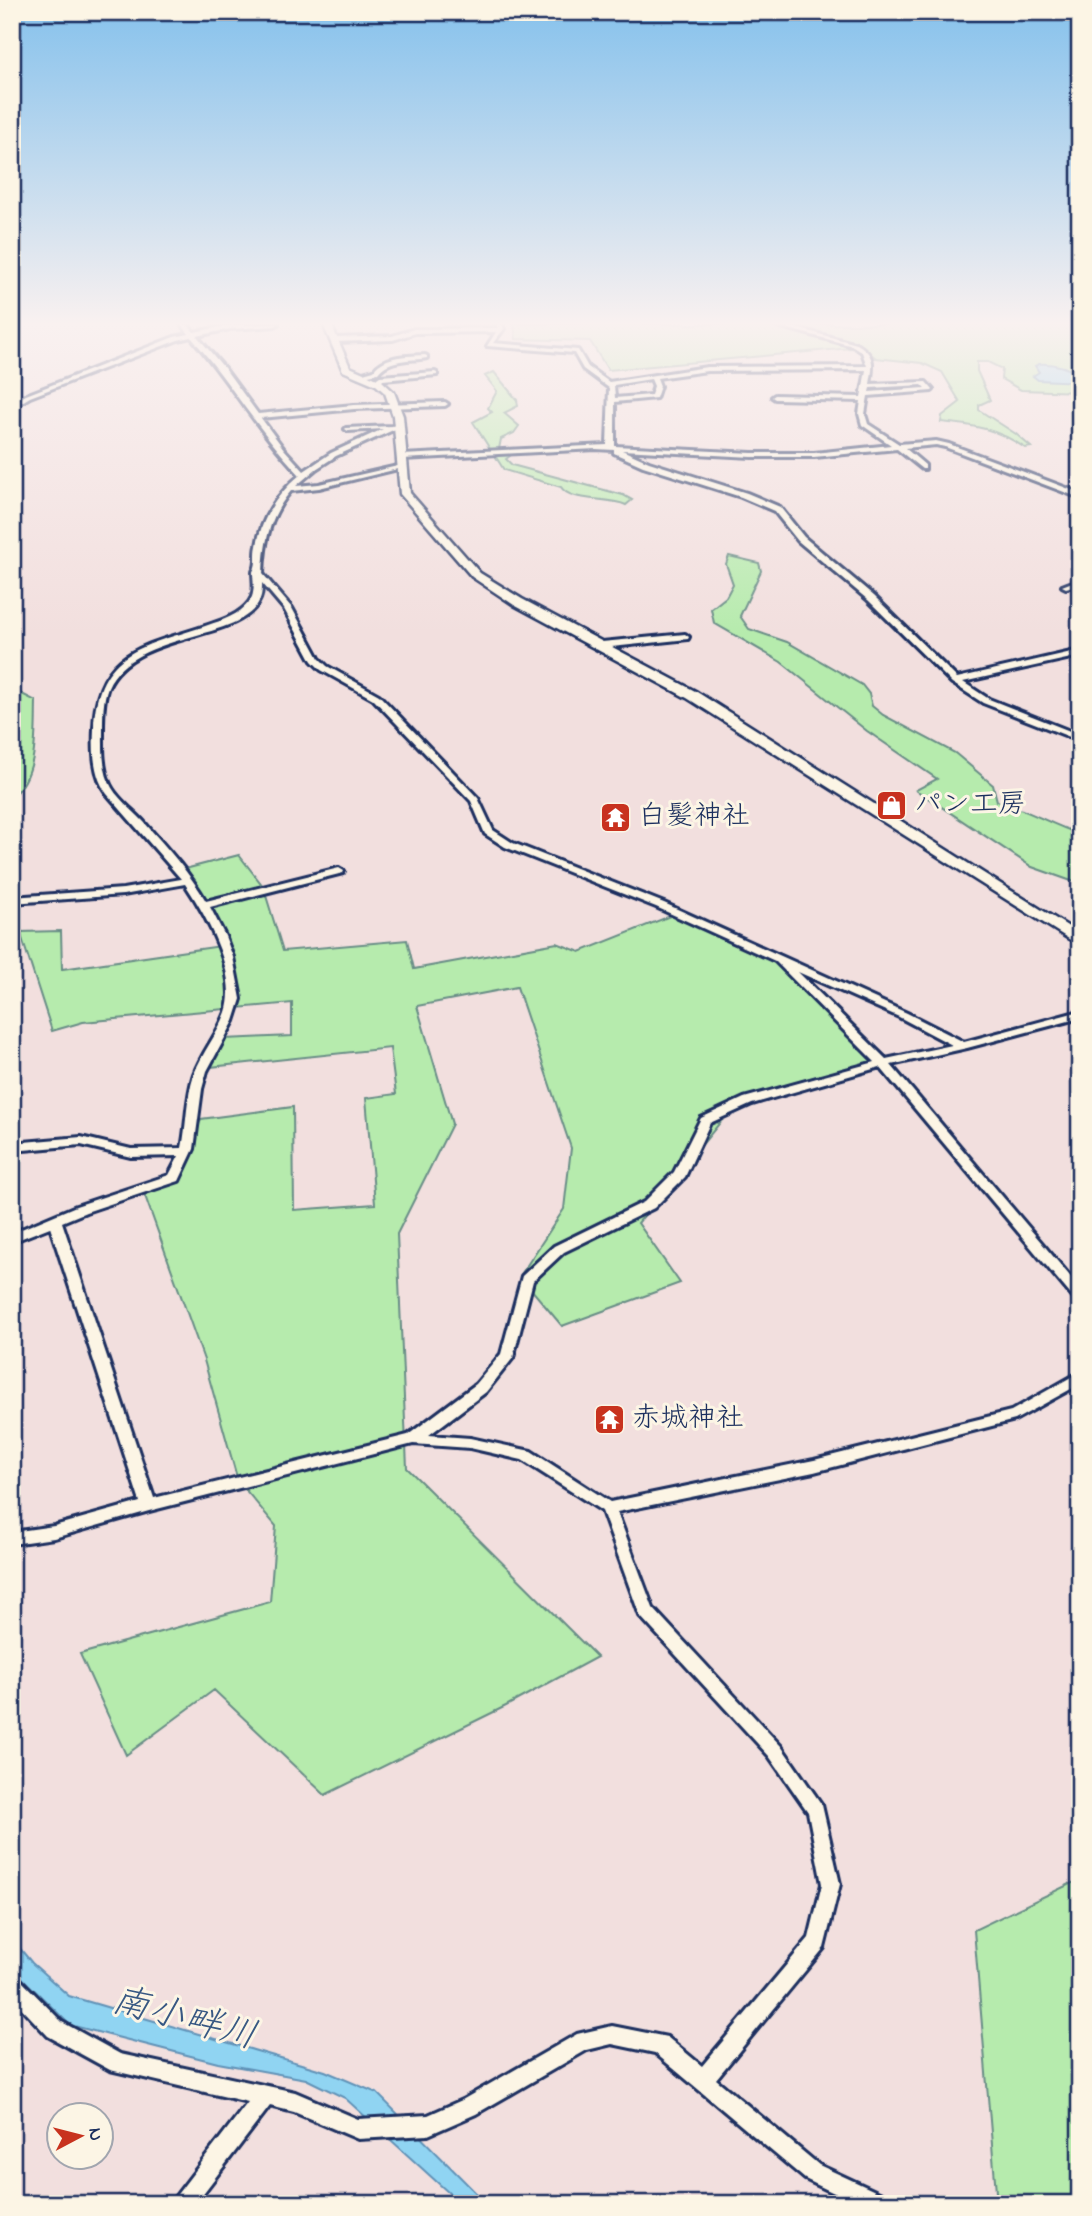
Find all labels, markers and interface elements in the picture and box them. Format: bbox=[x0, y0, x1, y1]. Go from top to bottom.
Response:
place label: パン工房 bbox=[914, 785, 1026, 826]
shop icon: パン工房 bbox=[874, 788, 908, 822]
place label: 白髪神社 bbox=[638, 797, 750, 838]
temple icon: 白髪神社 bbox=[598, 800, 632, 834]
place label: 赤城神社 bbox=[632, 1399, 744, 1440]
temple icon: 赤城神社 bbox=[592, 1402, 626, 1436]
water label: 南小畔川 bbox=[106, 1975, 262, 2065]
north arrow bbox=[46, 2100, 116, 2170]
text: N bbox=[80, 2126, 109, 2142]

